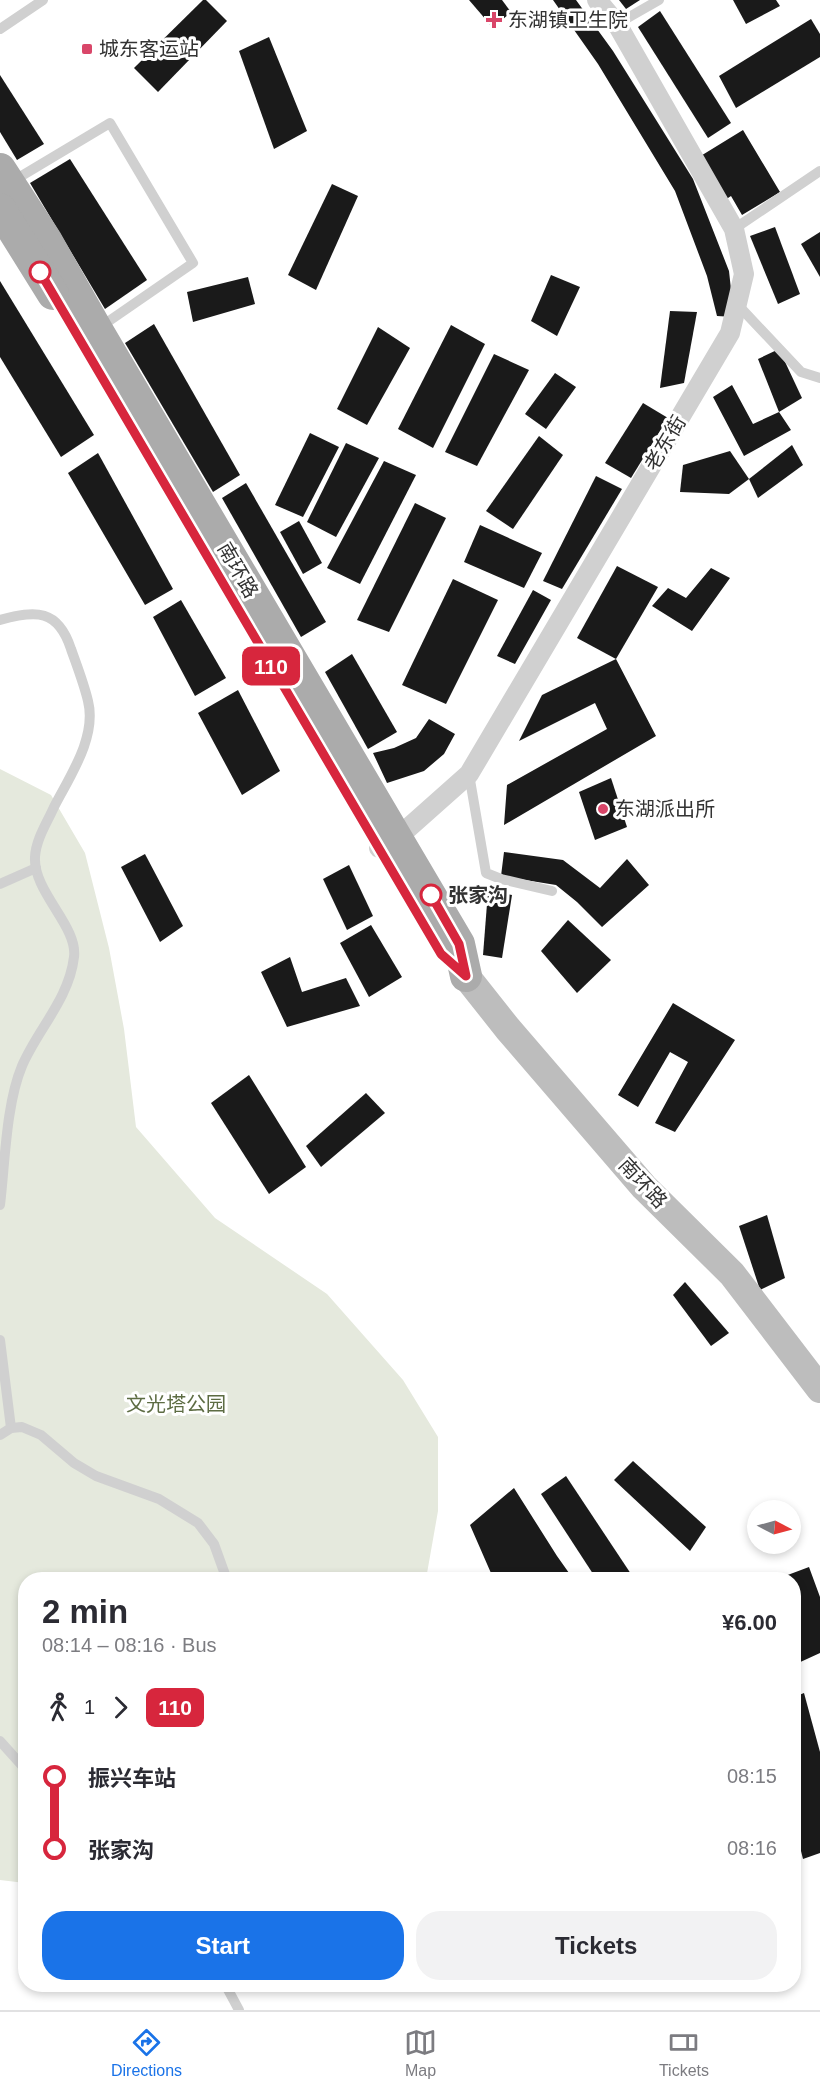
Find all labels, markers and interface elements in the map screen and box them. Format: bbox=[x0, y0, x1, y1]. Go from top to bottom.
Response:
place label: 东湖镇卫生院 bbox=[508, 9, 628, 31]
marker: 东湖镇卫生院 bbox=[485, 11, 503, 29]
place label: 城东客运站 bbox=[99, 38, 199, 60]
marker: 城东客运站 bbox=[80, 42, 94, 56]
unlabelled marker bbox=[29, 261, 51, 283]
street label: 老东街 bbox=[640, 412, 690, 474]
street label: 南环路 bbox=[213, 539, 263, 601]
line badge: 110 bbox=[236, 646, 306, 686]
text: 110 bbox=[254, 655, 288, 678]
place label: 东湖派出所 bbox=[615, 798, 715, 820]
marker: 东湖派出所 bbox=[596, 802, 610, 816]
marker: 张家沟 bbox=[420, 884, 442, 906]
place label: 张家沟 bbox=[448, 884, 508, 906]
street label: 南环路 bbox=[614, 1154, 672, 1212]
park label: 文光塔公园 bbox=[126, 1393, 226, 1415]
north arrow bbox=[747, 1500, 801, 1554]
map controls bbox=[747, 1500, 801, 1554]
text: 2 min bbox=[42, 1593, 128, 1630]
text: ¥6.00 bbox=[722, 1610, 777, 1635]
text: 08:14 – 08:16 · Bus bbox=[42, 1634, 217, 1656]
icon: walk bbox=[42, 1691, 75, 1724]
icon: forward bbox=[104, 1691, 137, 1724]
text: 1 bbox=[84, 1696, 95, 1718]
text: 110 bbox=[158, 1696, 192, 1719]
text: 08:15 bbox=[727, 1765, 777, 1787]
text: 振兴车站 bbox=[88, 1766, 176, 1791]
text: 08:16 bbox=[727, 1837, 777, 1859]
text: 张家沟 bbox=[88, 1838, 154, 1863]
button: Start bbox=[42, 1911, 404, 1980]
button: Tickets bbox=[416, 1911, 777, 1980]
tab: Directions bbox=[111, 2026, 182, 2080]
tab: Map bbox=[404, 2026, 437, 2080]
tab: Tickets bbox=[659, 2026, 709, 2080]

